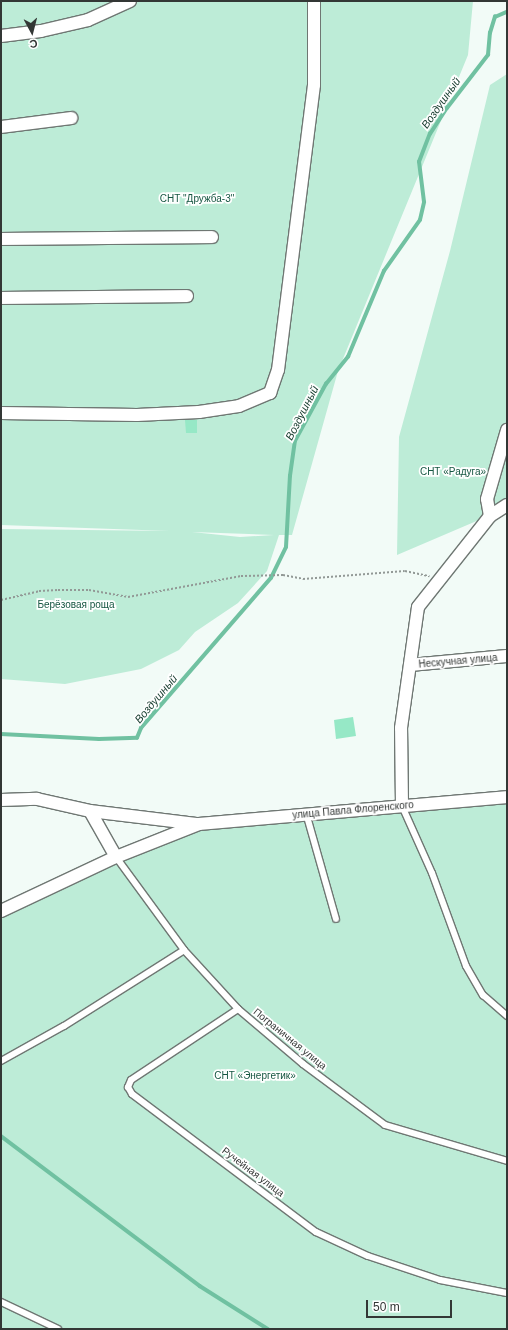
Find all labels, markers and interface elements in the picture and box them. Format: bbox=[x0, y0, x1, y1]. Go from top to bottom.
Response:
north arrow bbox=[12, 12, 52, 52]
text: С bbox=[29, 37, 38, 50]
water label: Воздушный bbox=[419, 75, 463, 131]
park label: СНТ "Дружба-3" bbox=[160, 193, 234, 205]
water label: Воздушный bbox=[283, 384, 321, 442]
park label: СНТ «Радуга» bbox=[420, 466, 486, 478]
park label: Берёзовая роща bbox=[37, 599, 115, 611]
street label: Нескучная улица bbox=[418, 652, 498, 670]
water label: Воздушный bbox=[132, 672, 180, 726]
street label: улица Павла Флоренского bbox=[292, 799, 414, 821]
street label: Пограничная улица bbox=[251, 1006, 329, 1072]
park label: СНТ «Энергетик» bbox=[214, 1070, 296, 1082]
street label: Ручейная улица bbox=[220, 1145, 286, 1199]
scale bar bbox=[368, 1292, 454, 1318]
text: 50 m bbox=[373, 1300, 400, 1314]

